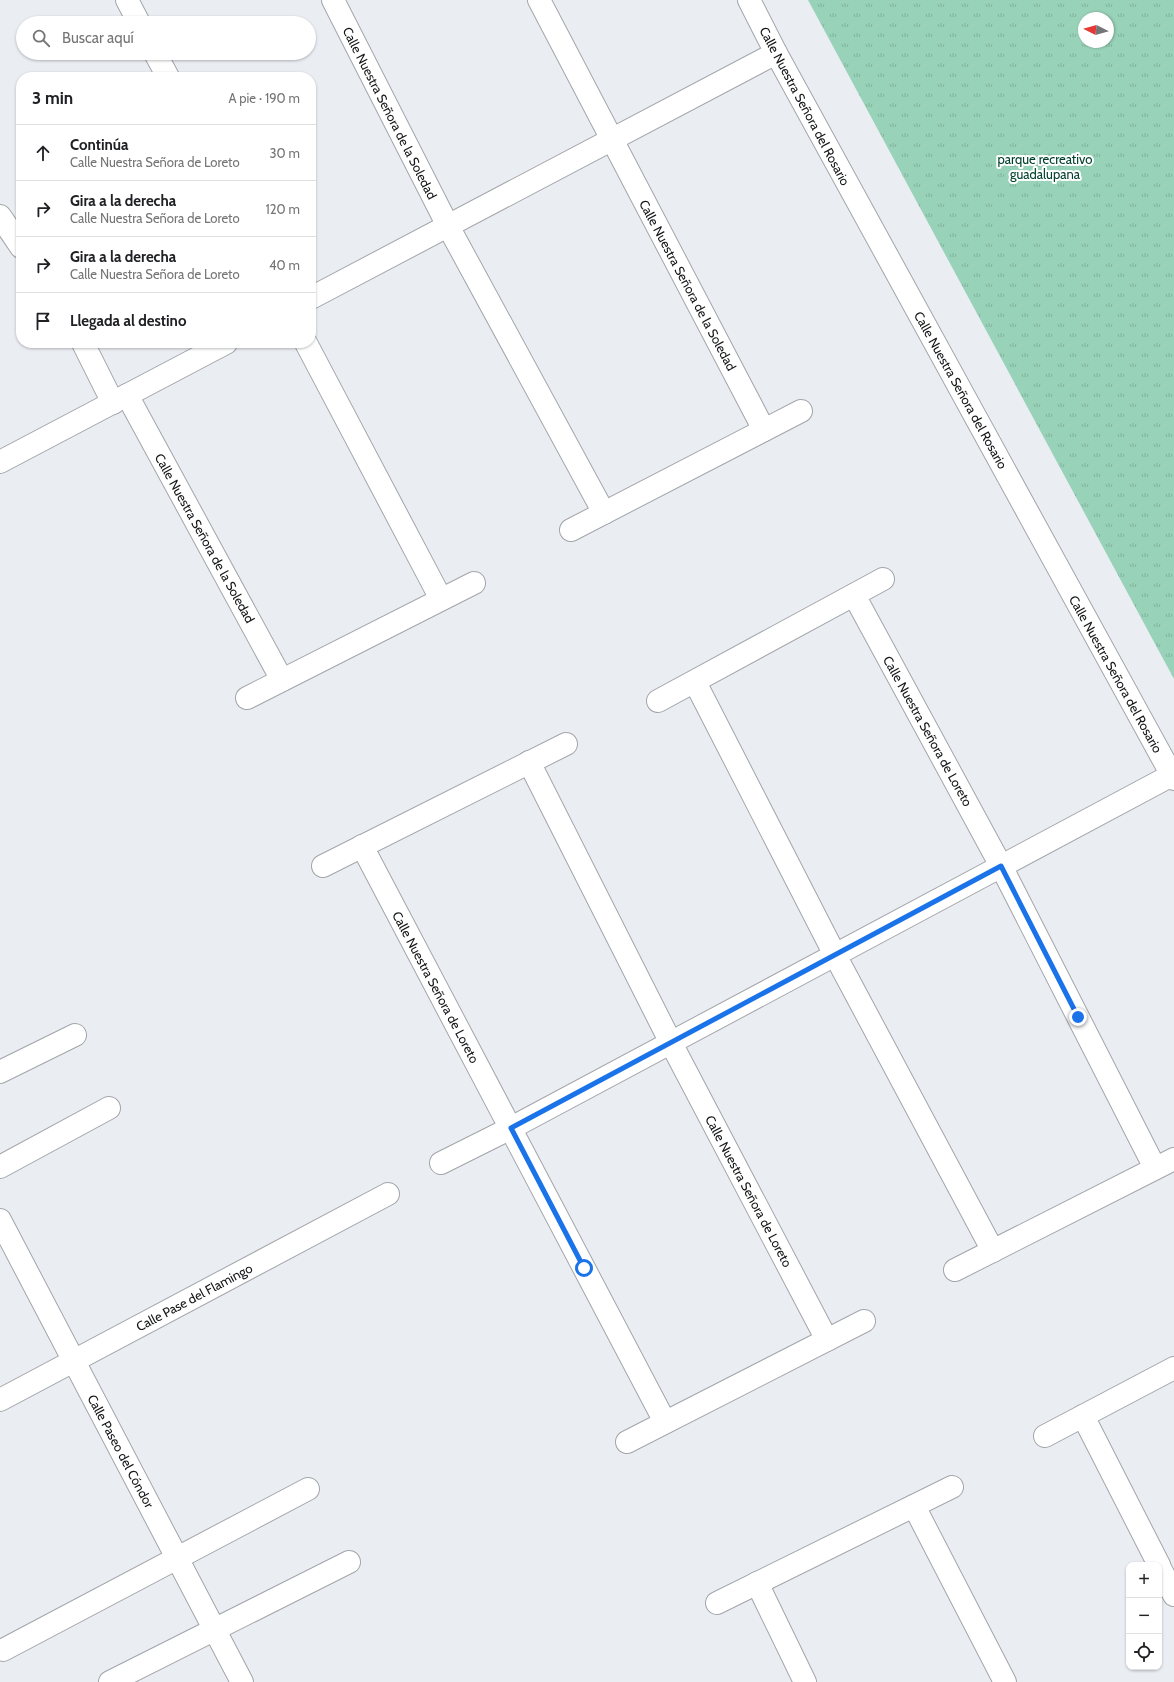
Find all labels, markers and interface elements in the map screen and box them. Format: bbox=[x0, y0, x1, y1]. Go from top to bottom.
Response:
north arrow bbox=[1078, 12, 1114, 48]
search box bbox=[16, 16, 316, 60]
street label: Calle Nuestra Señora de la Soledad bbox=[339, 24, 441, 202]
street label: Calle Nuestra Señora del Rosario bbox=[756, 24, 854, 188]
icon: search bbox=[30, 27, 52, 49]
text: Buscar aquí bbox=[62, 29, 134, 47]
text: 3 min bbox=[32, 88, 73, 108]
text: A pie · 190 m bbox=[228, 90, 300, 106]
text: Continúa bbox=[70, 136, 128, 154]
icon: ahead bbox=[32, 142, 54, 164]
text: 30 m bbox=[270, 145, 300, 161]
park label: parque recreativo guadalupana bbox=[998, 151, 1092, 182]
text: Calle Nuestra Señora de Loreto bbox=[70, 154, 240, 170]
text: Gira a la derecha bbox=[70, 192, 176, 210]
street label: Calle Nuestra Señora de la Soledad bbox=[636, 197, 740, 373]
icon: right bbox=[32, 198, 54, 220]
text: 120 m bbox=[266, 201, 300, 217]
text: Calle Nuestra Señora de Loreto bbox=[70, 210, 240, 226]
text: Gira a la derecha bbox=[70, 248, 176, 266]
icon: right bbox=[32, 254, 54, 276]
text: 40 m bbox=[269, 257, 300, 273]
text: Calle Nuestra Señora de Loreto bbox=[70, 266, 240, 282]
street label: Calle Nuestra Señora del Rosario bbox=[911, 309, 1011, 471]
icon: arrive bbox=[32, 310, 54, 332]
text: Llegada al destino bbox=[70, 312, 186, 330]
street label: Calle Nuestra Señora de la Soledad bbox=[152, 450, 258, 626]
street label: Calle Nuestra Señora del Rosario bbox=[1066, 593, 1166, 755]
street label: Calle Nuestra Señora de Loreto bbox=[880, 653, 976, 809]
street label: Calle Nuestra Señora de Loreto bbox=[389, 908, 483, 1066]
route end bbox=[1069, 1008, 1087, 1026]
street label: Calle Nuestra Señora de Loreto bbox=[702, 1112, 796, 1270]
route start bbox=[575, 1259, 593, 1277]
street label: Calle Pase del Flamingo bbox=[133, 1260, 255, 1334]
street label: Calle Paseo del Cóndor bbox=[84, 1392, 158, 1511]
map controls bbox=[1126, 1562, 1162, 1670]
button: + bbox=[1126, 1562, 1162, 1598]
button: − bbox=[1126, 1598, 1162, 1634]
button: locate bbox=[1126, 1634, 1162, 1670]

